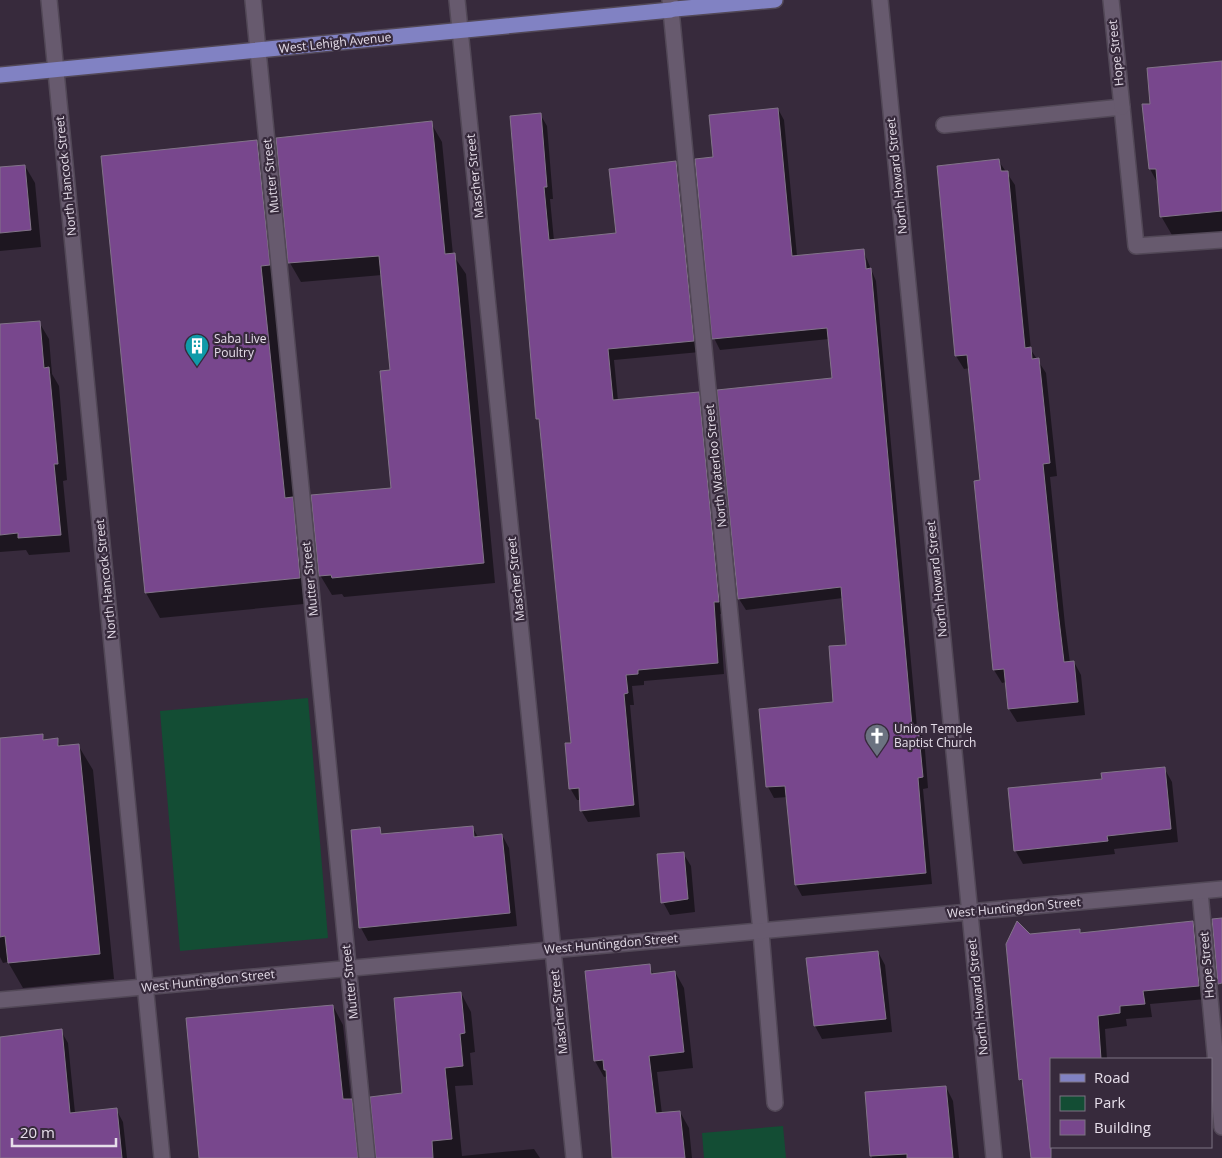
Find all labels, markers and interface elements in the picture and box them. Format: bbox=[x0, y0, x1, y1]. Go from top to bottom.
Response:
street label: Hope Street bbox=[1104, 19, 1127, 87]
street label: West Lehigh Avenue bbox=[278, 28, 392, 57]
street label: North Hancock Street bbox=[51, 115, 80, 237]
street label: North Howard Street bbox=[882, 117, 911, 235]
street label: Mascher Street bbox=[462, 133, 487, 219]
street label: Mutter Street bbox=[258, 138, 283, 214]
place label: Saba Live Poultry bbox=[214, 330, 267, 361]
building icon: Saba Live Poultry bbox=[184, 333, 210, 367]
street label: North Waterloo Street bbox=[701, 404, 730, 528]
street label: North Hancock Street bbox=[91, 518, 120, 640]
street label: North Howard Street bbox=[922, 520, 951, 638]
street label: Mascher Street bbox=[503, 536, 528, 622]
street label: Mutter Street bbox=[297, 541, 322, 617]
place label: Union Temple Baptist Church bbox=[894, 720, 976, 751]
church icon: Union Temple Baptist Church bbox=[864, 723, 890, 757]
street label: West Huntingdon Street bbox=[946, 893, 1082, 922]
street label: West Huntingdon Street bbox=[543, 929, 679, 958]
street label: Hope Street bbox=[1195, 931, 1218, 999]
street label: North Howard Street bbox=[963, 938, 992, 1056]
street label: Mutter Street bbox=[337, 944, 362, 1020]
street label: West Huntingdon Street bbox=[140, 965, 276, 996]
street label: Mascher Street bbox=[546, 969, 571, 1055]
legend bbox=[1050, 1058, 1212, 1148]
text: Road bbox=[1094, 1067, 1130, 1087]
text: Park bbox=[1094, 1092, 1125, 1112]
scale bar bbox=[12, 1116, 116, 1148]
text: Building bbox=[1094, 1117, 1151, 1137]
text: 20 m bbox=[20, 1122, 55, 1142]

